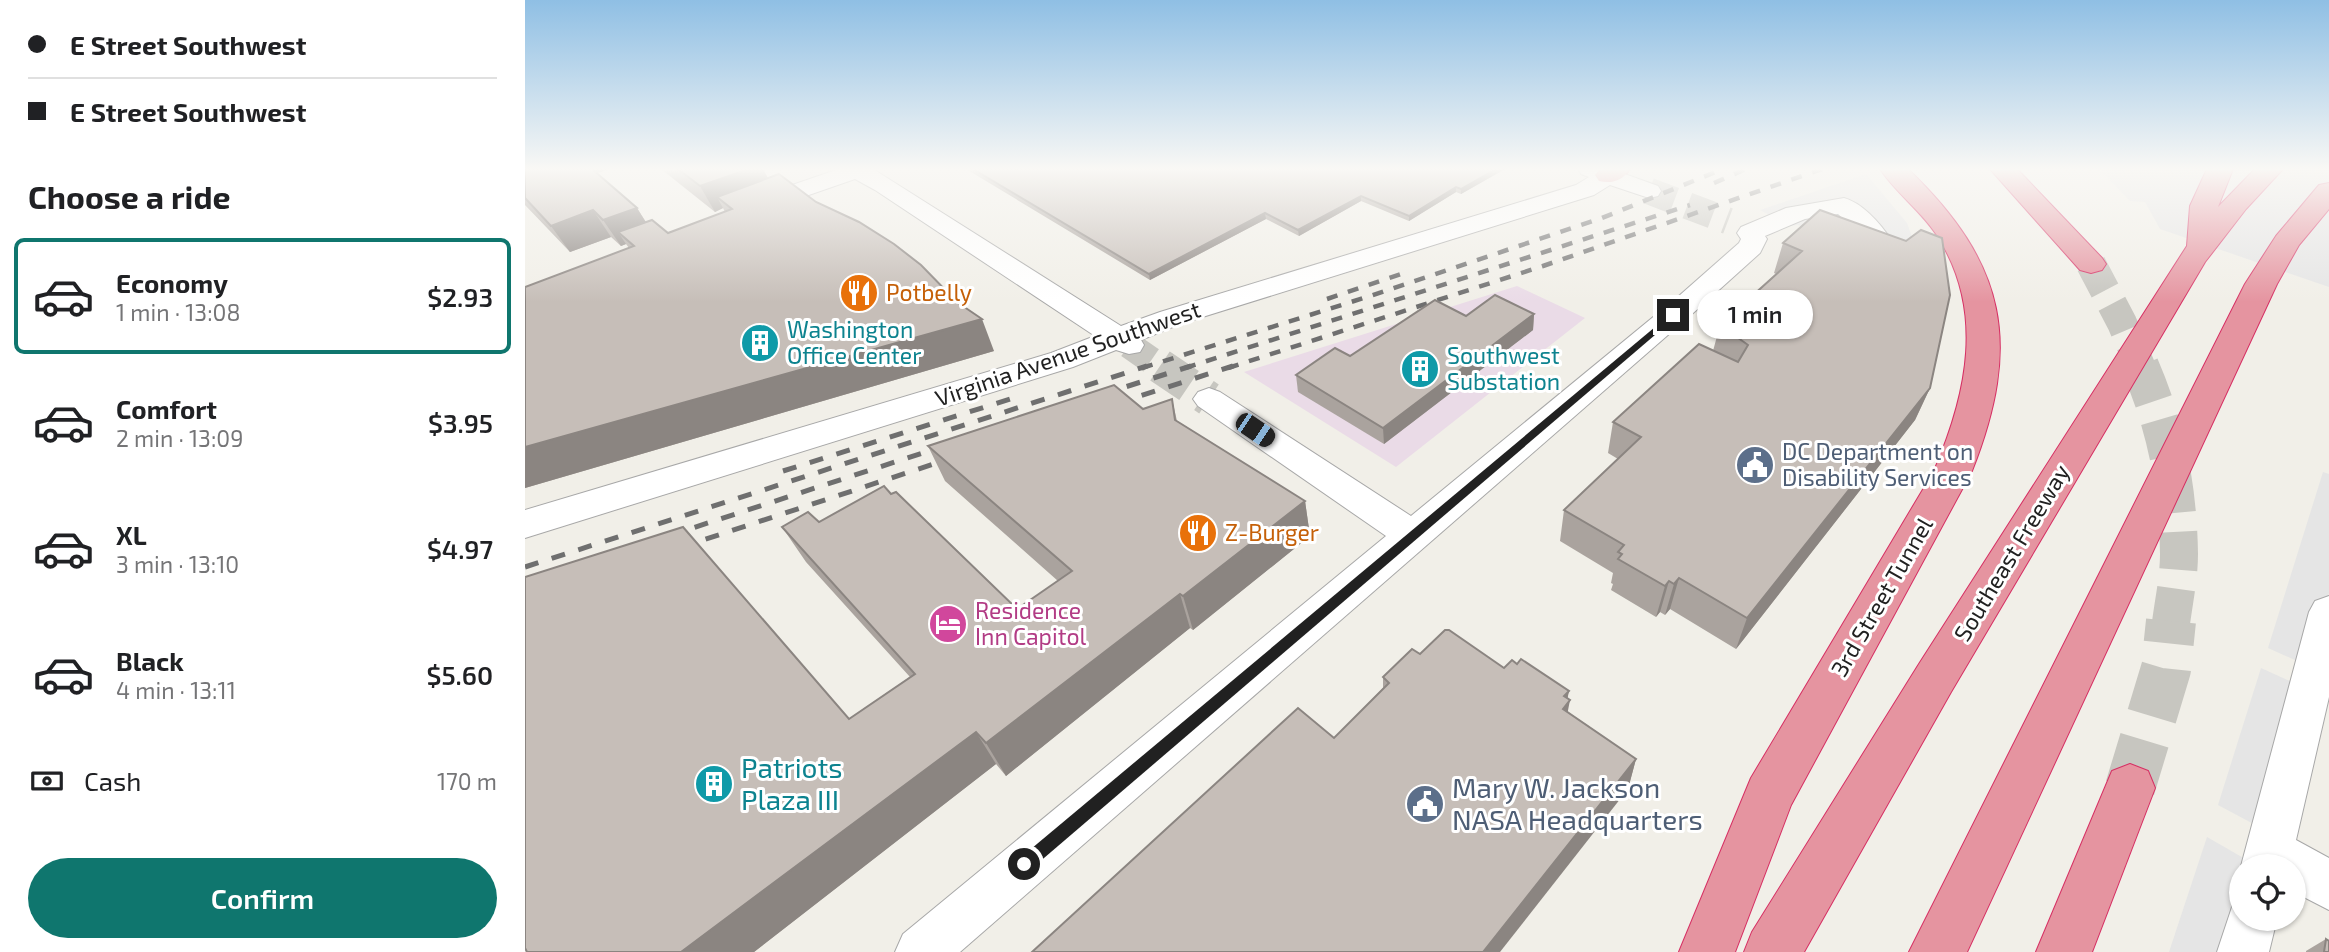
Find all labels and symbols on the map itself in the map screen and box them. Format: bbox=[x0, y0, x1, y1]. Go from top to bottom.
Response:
restaurant icon: Potbelly bbox=[838, 272, 880, 314]
place label: Potbelly bbox=[886, 278, 972, 306]
callout: 1 min bbox=[1697, 290, 1813, 340]
street label: Virginia Avenue Southwest bbox=[931, 294, 1204, 412]
route end bbox=[1657, 299, 1689, 331]
place label: Washington Office Center bbox=[787, 315, 921, 369]
building icon: Washington Office Center bbox=[739, 322, 781, 364]
place label: Southwest Substation bbox=[1447, 341, 1560, 395]
building icon: Southwest Substation bbox=[1399, 348, 1441, 390]
car bbox=[1232, 410, 1279, 450]
place label: DC Department on Disability Services bbox=[1782, 437, 1973, 491]
public building icon: DC Department on Disability Services bbox=[1734, 444, 1776, 486]
street label: Southeast Freeway bbox=[1947, 459, 2075, 646]
restaurant icon: Z-Burger bbox=[1177, 512, 1219, 554]
street label: 3rd Street Tunnel bbox=[1824, 512, 1938, 681]
place label: Z-Burger bbox=[1225, 518, 1319, 546]
place label: Residence Inn Capitol bbox=[975, 596, 1086, 650]
hotel icon: Residence Inn Capitol bbox=[927, 603, 969, 645]
place label: Patriots Plaza III bbox=[741, 750, 842, 816]
building icon: Patriots Plaza III bbox=[693, 763, 735, 805]
place label: Mary W. Jackson NASA Headquarters bbox=[1452, 770, 1703, 836]
public building icon: Mary W. Jackson NASA Headquarters bbox=[1404, 783, 1446, 825]
route start bbox=[1008, 848, 1040, 880]

